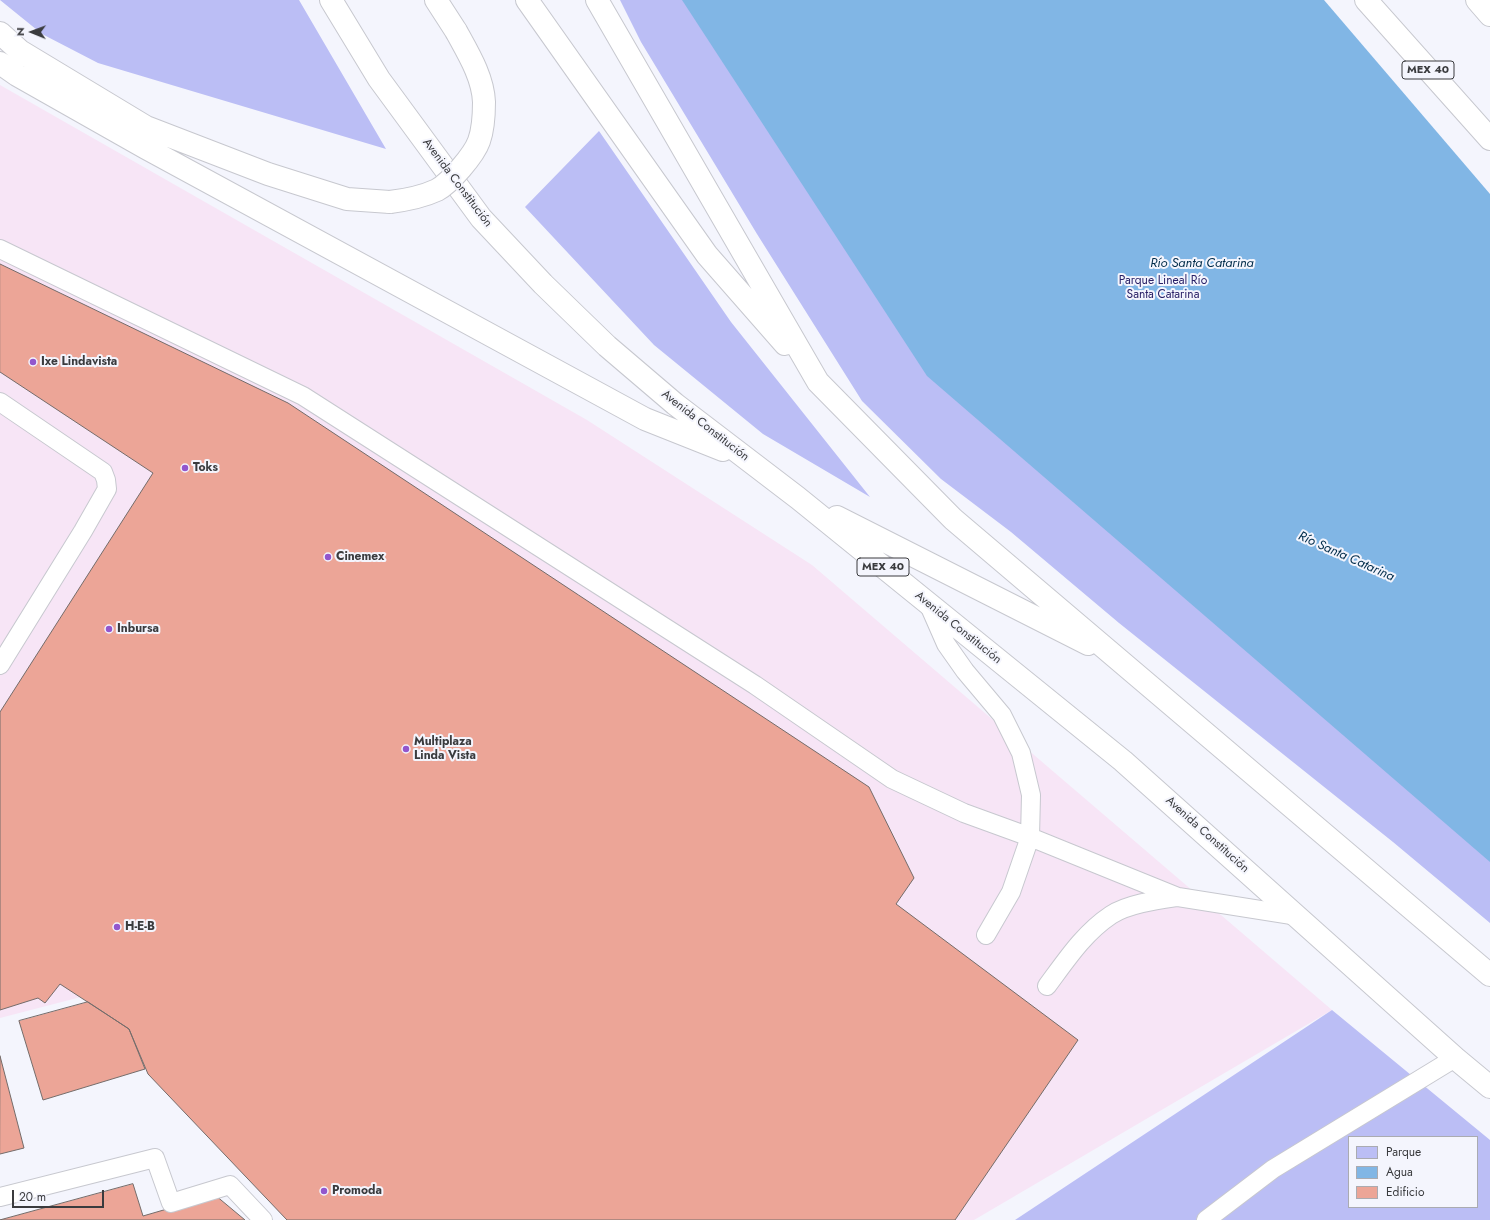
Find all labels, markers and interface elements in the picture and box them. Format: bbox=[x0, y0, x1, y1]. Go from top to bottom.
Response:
north arrow bbox=[12, 12, 52, 52]
text: N bbox=[12, 27, 28, 36]
road number: MEX 40 bbox=[1402, 61, 1454, 79]
street label: Avenida Constitución bbox=[419, 136, 495, 230]
water label: Río Santa Catarina bbox=[1150, 256, 1254, 272]
park label: Parque Lineal Río Santa Catarina bbox=[1119, 274, 1207, 302]
place label: Ixe Lindavista bbox=[41, 355, 117, 369]
marker: Ixe Lindavista bbox=[28, 357, 38, 367]
street label: Avenida Constitución bbox=[658, 387, 752, 465]
place label: Toks bbox=[193, 461, 218, 475]
marker: Toks bbox=[180, 463, 190, 473]
water label: Río Santa Catarina bbox=[1296, 529, 1396, 585]
place label: Cinemex bbox=[336, 550, 384, 564]
marker: Cinemex bbox=[323, 552, 333, 562]
road number: MEX 40 bbox=[857, 558, 909, 576]
street label: Avenida Constitución bbox=[912, 589, 1004, 667]
place label: Inbursa bbox=[117, 622, 159, 636]
marker: Inbursa bbox=[104, 624, 114, 634]
place label: Multiplaza Linda Vista bbox=[414, 735, 476, 763]
marker: Multiplaza Linda Vista bbox=[401, 744, 411, 754]
street label: Avenida Constitución bbox=[1162, 794, 1252, 876]
place label: H-E-B bbox=[125, 920, 155, 934]
marker: H-E-B bbox=[112, 922, 122, 932]
legend bbox=[1348, 1136, 1478, 1208]
text: Parque bbox=[1386, 1143, 1421, 1161]
text: Agua bbox=[1386, 1163, 1413, 1181]
scale bar bbox=[14, 1182, 106, 1208]
text: Edificio bbox=[1386, 1183, 1425, 1201]
place label: Promoda bbox=[332, 1184, 382, 1198]
marker: Promoda bbox=[319, 1186, 329, 1196]
text: 20 m bbox=[19, 1188, 46, 1206]

